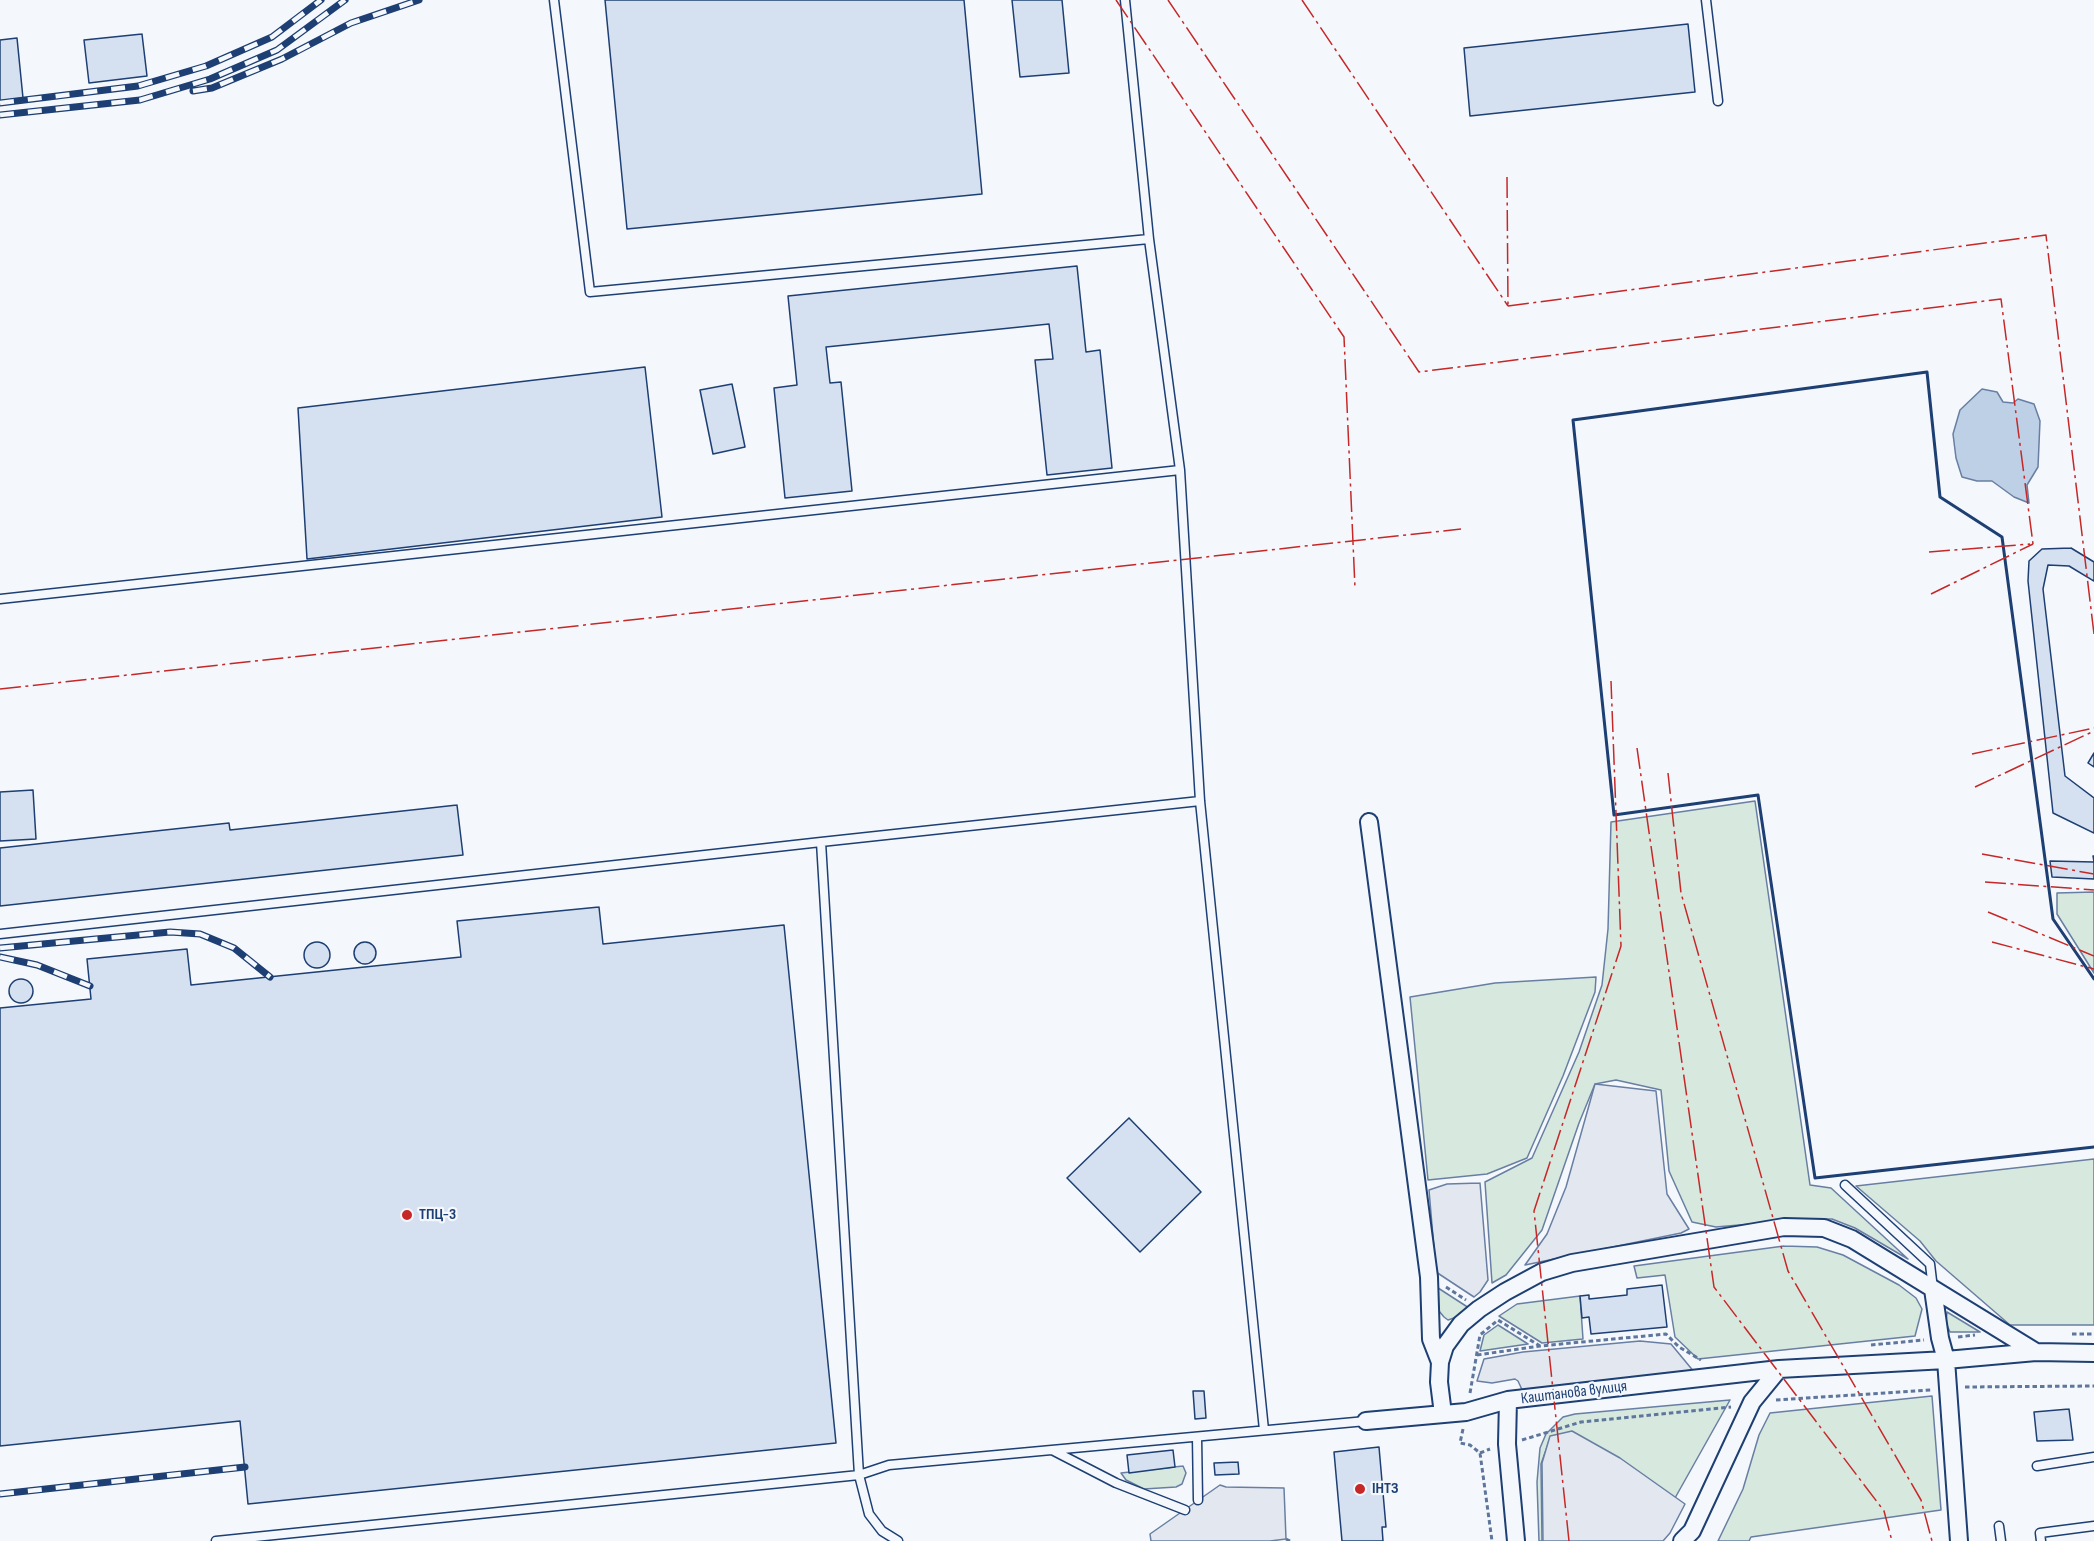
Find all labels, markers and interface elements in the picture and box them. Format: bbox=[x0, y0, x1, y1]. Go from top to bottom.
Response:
place label: ТПЦ-3 bbox=[419, 1205, 456, 1225]
marker: ТПЦ-3 bbox=[400, 1208, 414, 1222]
street label: Каштанова вулиця bbox=[1520, 1377, 1628, 1409]
place label: ІНТЗ bbox=[1372, 1479, 1399, 1499]
marker: ІНТЗ bbox=[1353, 1482, 1367, 1496]

